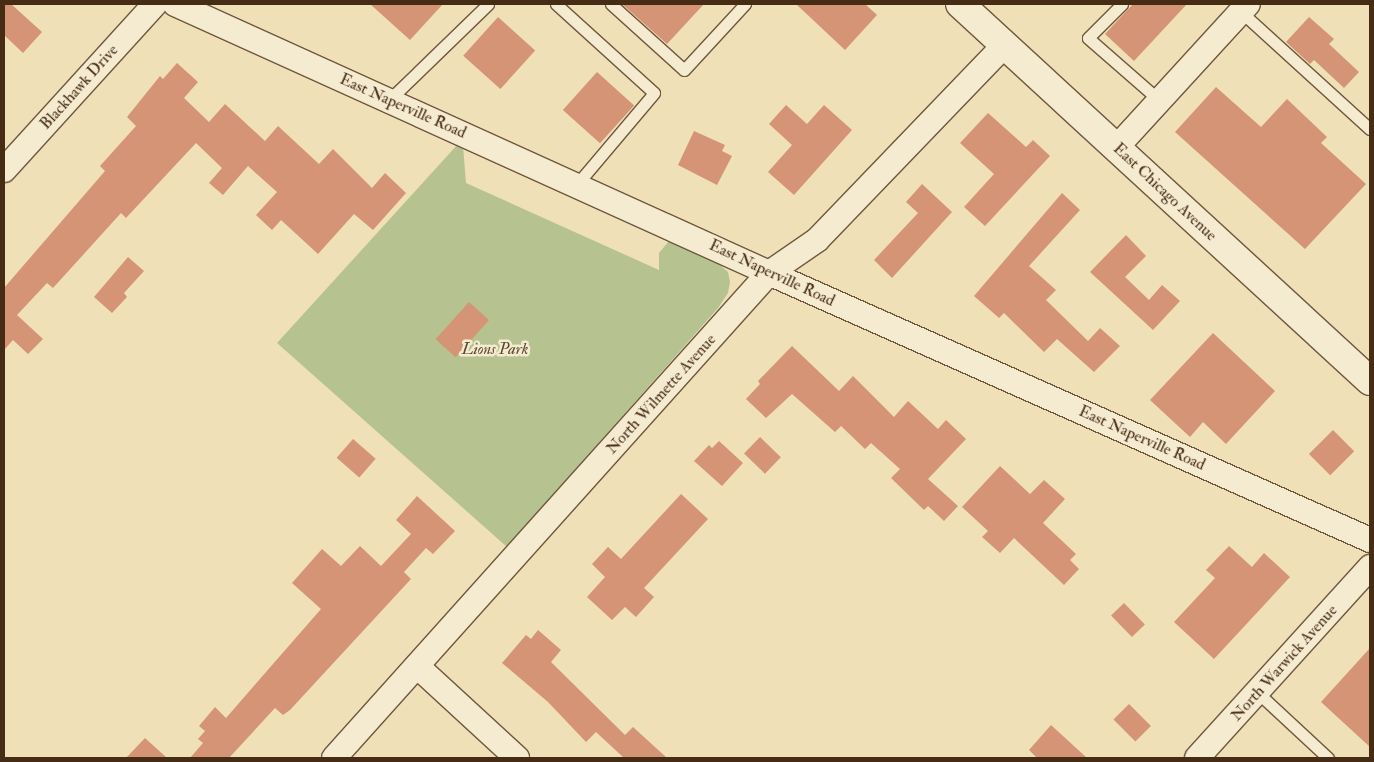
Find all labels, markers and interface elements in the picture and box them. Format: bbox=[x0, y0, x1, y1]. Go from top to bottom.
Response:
street label: Blackhawk Drive bbox=[36, 41, 122, 133]
street label: East Naperville Road bbox=[337, 70, 469, 142]
street label: East Chicago Avenue bbox=[1109, 139, 1221, 245]
street label: East Naperville Road bbox=[706, 235, 838, 311]
street label: North Wilmette Avenue bbox=[602, 330, 720, 458]
park label: Lions Park bbox=[462, 339, 528, 359]
street label: East Naperville Road bbox=[1076, 402, 1208, 474]
street label: North Warwick Avenue bbox=[1227, 601, 1341, 725]

